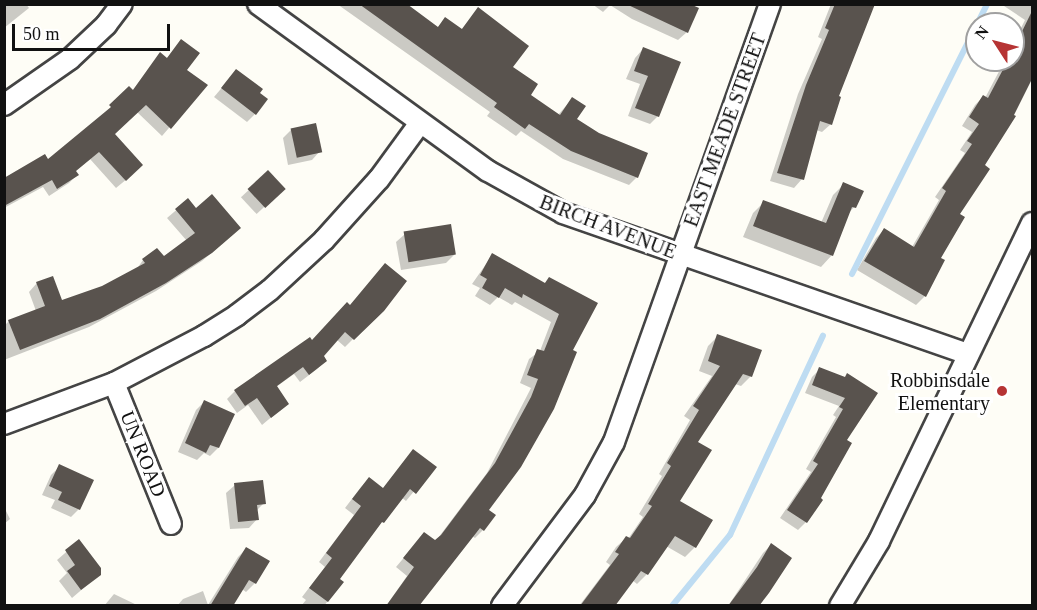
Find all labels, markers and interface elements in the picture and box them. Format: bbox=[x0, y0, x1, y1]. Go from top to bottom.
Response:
scale bar bbox=[15, 12, 172, 50]
north arrow bbox=[965, 12, 1025, 72]
text: N bbox=[971, 23, 992, 42]
text: 50 m bbox=[23, 24, 60, 44]
street label: EAST MEADE STREET bbox=[679, 30, 771, 230]
street label: BIRCH AVENUE bbox=[536, 190, 680, 264]
place label: Robbinsdale Elementary bbox=[890, 368, 990, 415]
marker: Robbinsdale Elementary bbox=[995, 384, 1009, 398]
street label: UN ROAD bbox=[115, 408, 171, 500]

